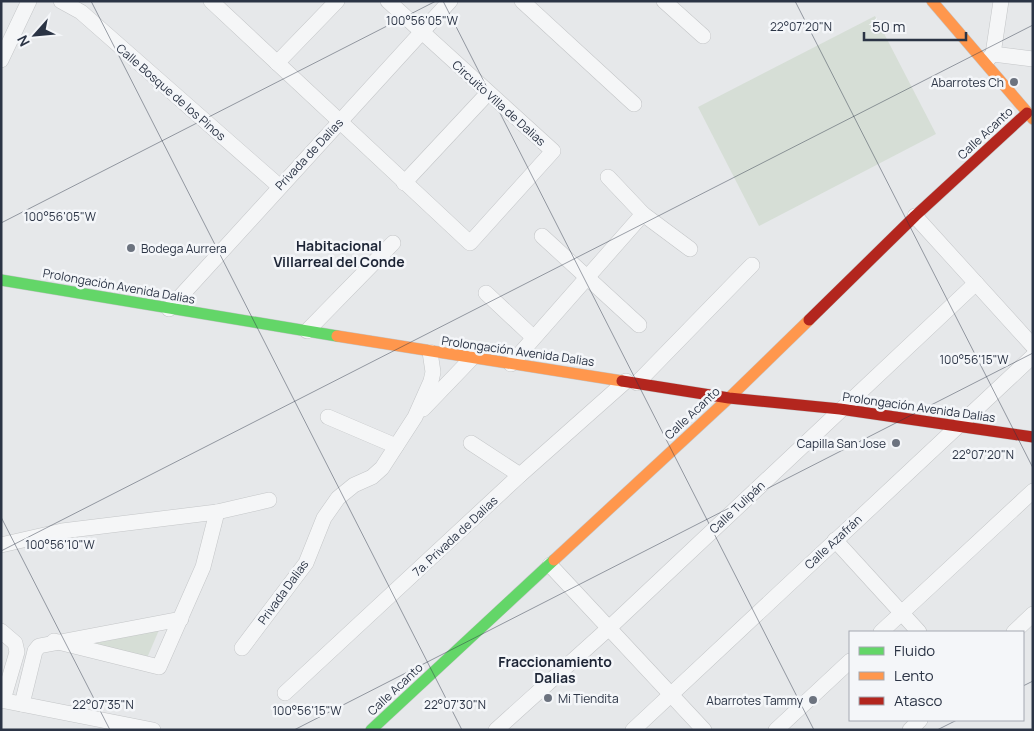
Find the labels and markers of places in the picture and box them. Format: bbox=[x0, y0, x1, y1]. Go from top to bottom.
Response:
place label: Abarrotes Ch bbox=[931, 74, 1004, 91]
marker: Abarrotes Ch bbox=[1008, 76, 1020, 88]
place label: Bodega Aurrera bbox=[141, 240, 227, 257]
marker: Bodega Aurrera bbox=[125, 242, 137, 254]
place label: Capilla San Jose bbox=[797, 435, 886, 452]
marker: Capilla San Jose bbox=[890, 437, 902, 449]
place label: Mi Tiendita bbox=[558, 690, 619, 707]
marker: Mi Tiendita bbox=[542, 692, 554, 704]
place label: Abarrotes Tammy bbox=[706, 692, 804, 709]
marker: Abarrotes Tammy bbox=[807, 694, 819, 706]

